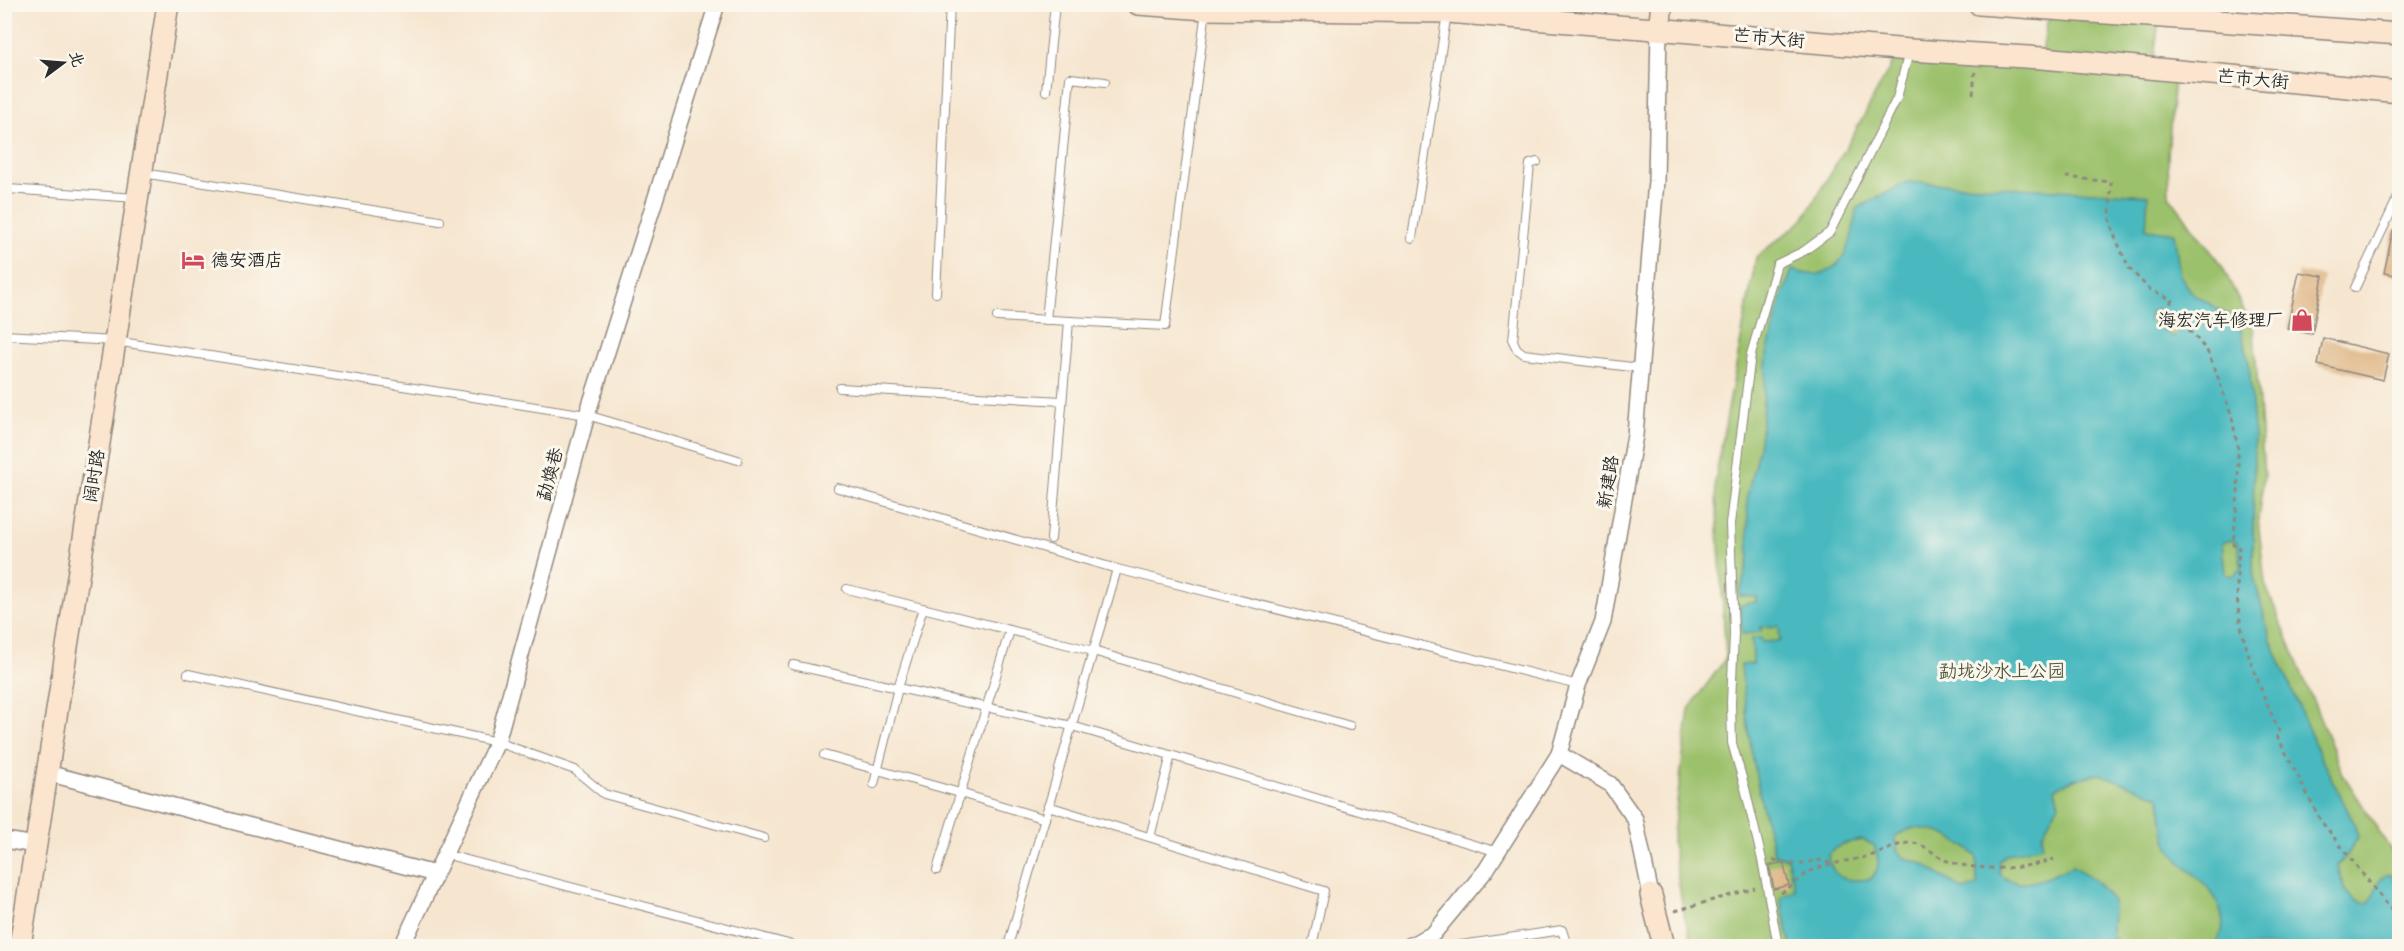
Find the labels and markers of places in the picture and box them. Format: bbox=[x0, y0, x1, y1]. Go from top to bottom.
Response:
place label: 德安酒店 bbox=[211, 244, 283, 276]
hotel icon: 德安酒店 bbox=[180, 247, 206, 273]
place label: 海宏汽车修理厂 bbox=[2158, 304, 2284, 336]
shop icon: 海宏汽车修理厂 bbox=[2289, 307, 2315, 333]

